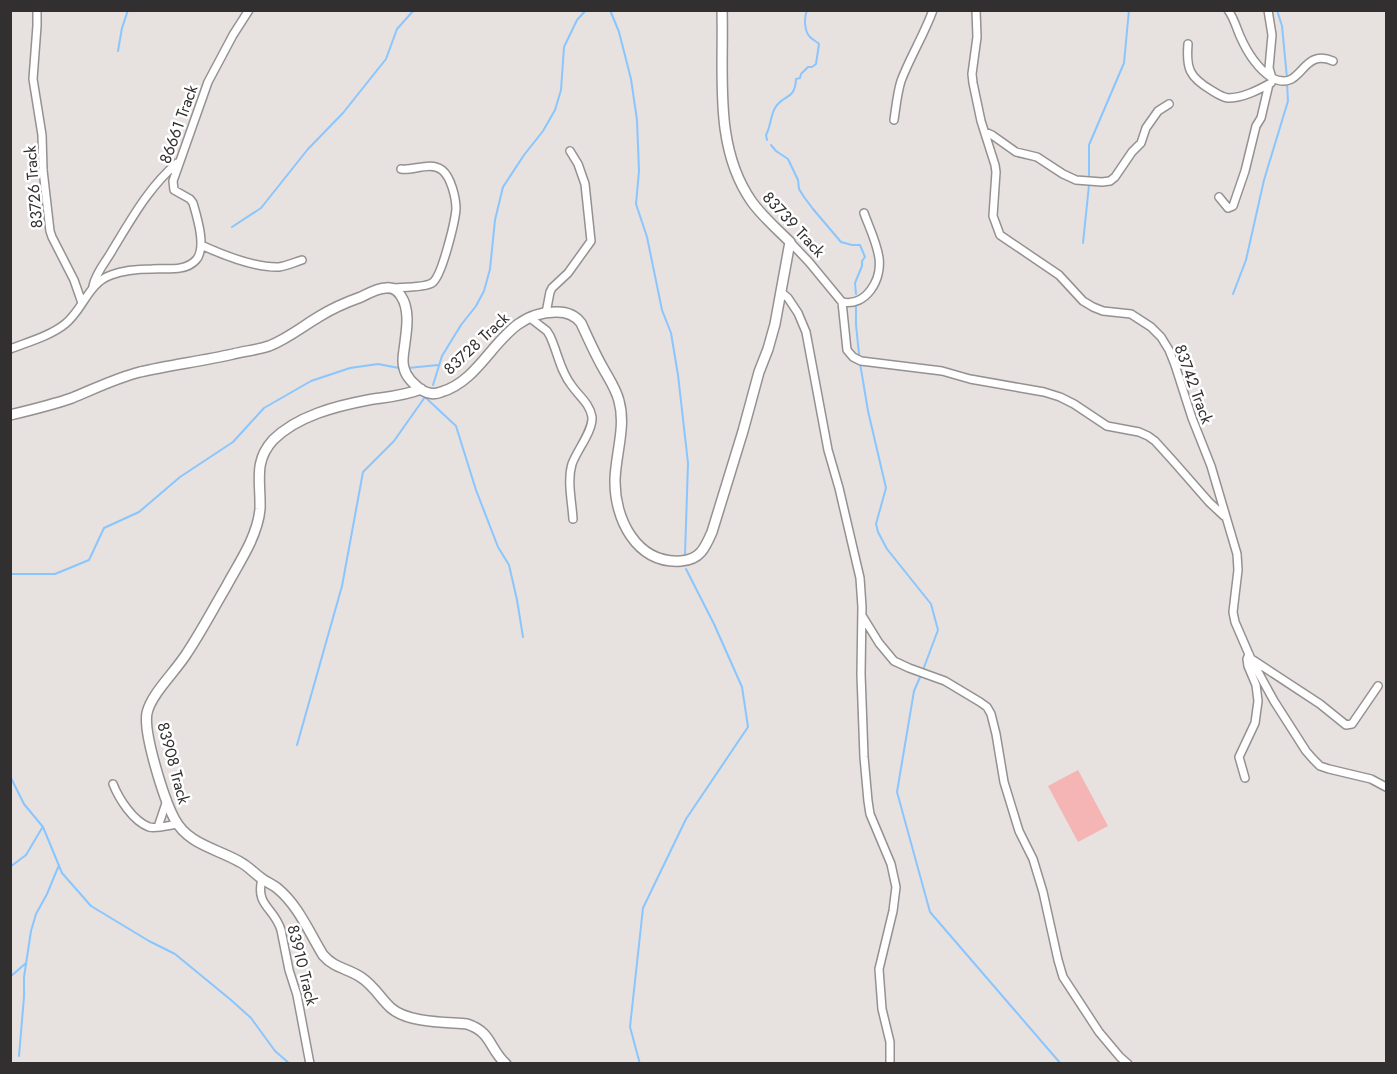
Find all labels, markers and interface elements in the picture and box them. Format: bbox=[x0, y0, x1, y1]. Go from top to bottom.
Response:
street label: 86661 Track bbox=[154, 81, 204, 167]
street label: 83726 Track bbox=[18, 144, 49, 229]
street label: 83739 Track bbox=[757, 186, 831, 263]
street label: 83728 Track bbox=[438, 306, 515, 380]
street label: 83742 Track bbox=[1169, 341, 1219, 428]
street label: 83908 Track bbox=[152, 720, 196, 808]
street label: 83910 Track bbox=[281, 922, 324, 1009]

